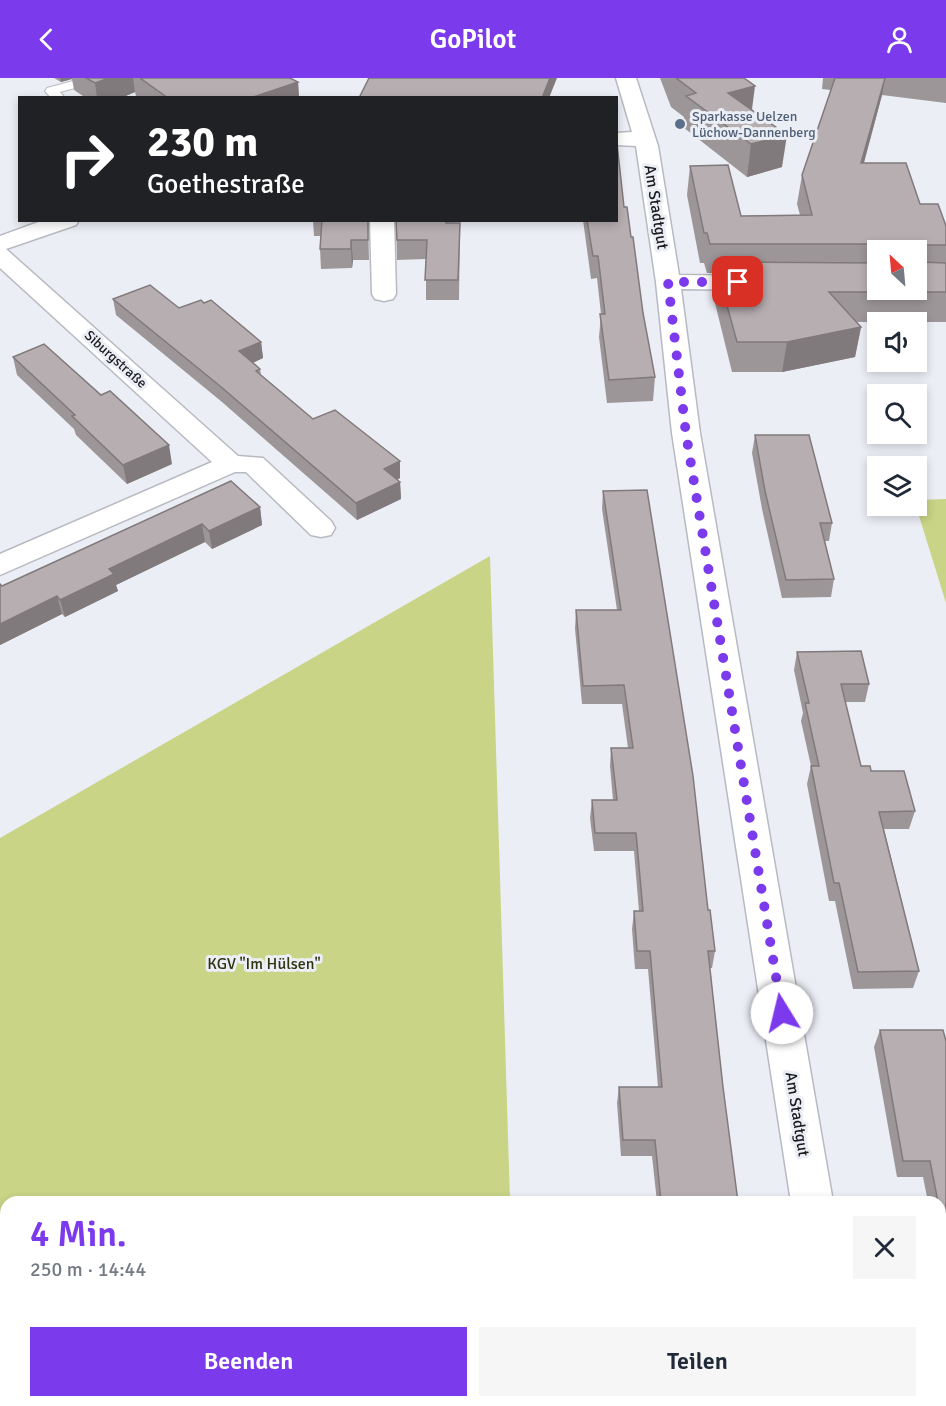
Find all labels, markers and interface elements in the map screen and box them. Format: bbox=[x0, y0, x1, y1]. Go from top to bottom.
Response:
icon: back bbox=[30, 23, 63, 56]
text: GoPilot bbox=[430, 23, 516, 56]
icon: person bbox=[883, 23, 916, 56]
place label: Sparkasse Uelzen Lüchow-Dannenberg bbox=[692, 108, 816, 141]
text: 230 m bbox=[147, 117, 258, 168]
marker: Sparkasse Uelzen Lüchow-Dannenberg bbox=[673, 117, 687, 131]
icon: right bbox=[48, 120, 126, 198]
street label: Am Stadtgut bbox=[639, 163, 673, 251]
text: Goethestraße bbox=[147, 168, 305, 201]
north arrow bbox=[867, 240, 927, 300]
map controls bbox=[867, 240, 927, 516]
pin bbox=[712, 256, 763, 307]
icon: arrive bbox=[721, 265, 754, 298]
button: sound bbox=[867, 312, 927, 372]
street label: Siburgstraße bbox=[81, 327, 150, 392]
button: search bbox=[867, 384, 927, 444]
button: layers bbox=[867, 456, 927, 516]
park label: KGV "Im Hülsen" bbox=[207, 954, 321, 974]
position arrow bbox=[750, 981, 814, 1045]
street label: Am Stadtgut bbox=[780, 1070, 814, 1158]
text: 4 Min. bbox=[30, 1212, 127, 1257]
button: close bbox=[853, 1216, 916, 1279]
text: 250 m · 14:44 bbox=[30, 1257, 146, 1282]
button: Beenden bbox=[30, 1327, 467, 1396]
button: Teilen bbox=[479, 1327, 916, 1396]

